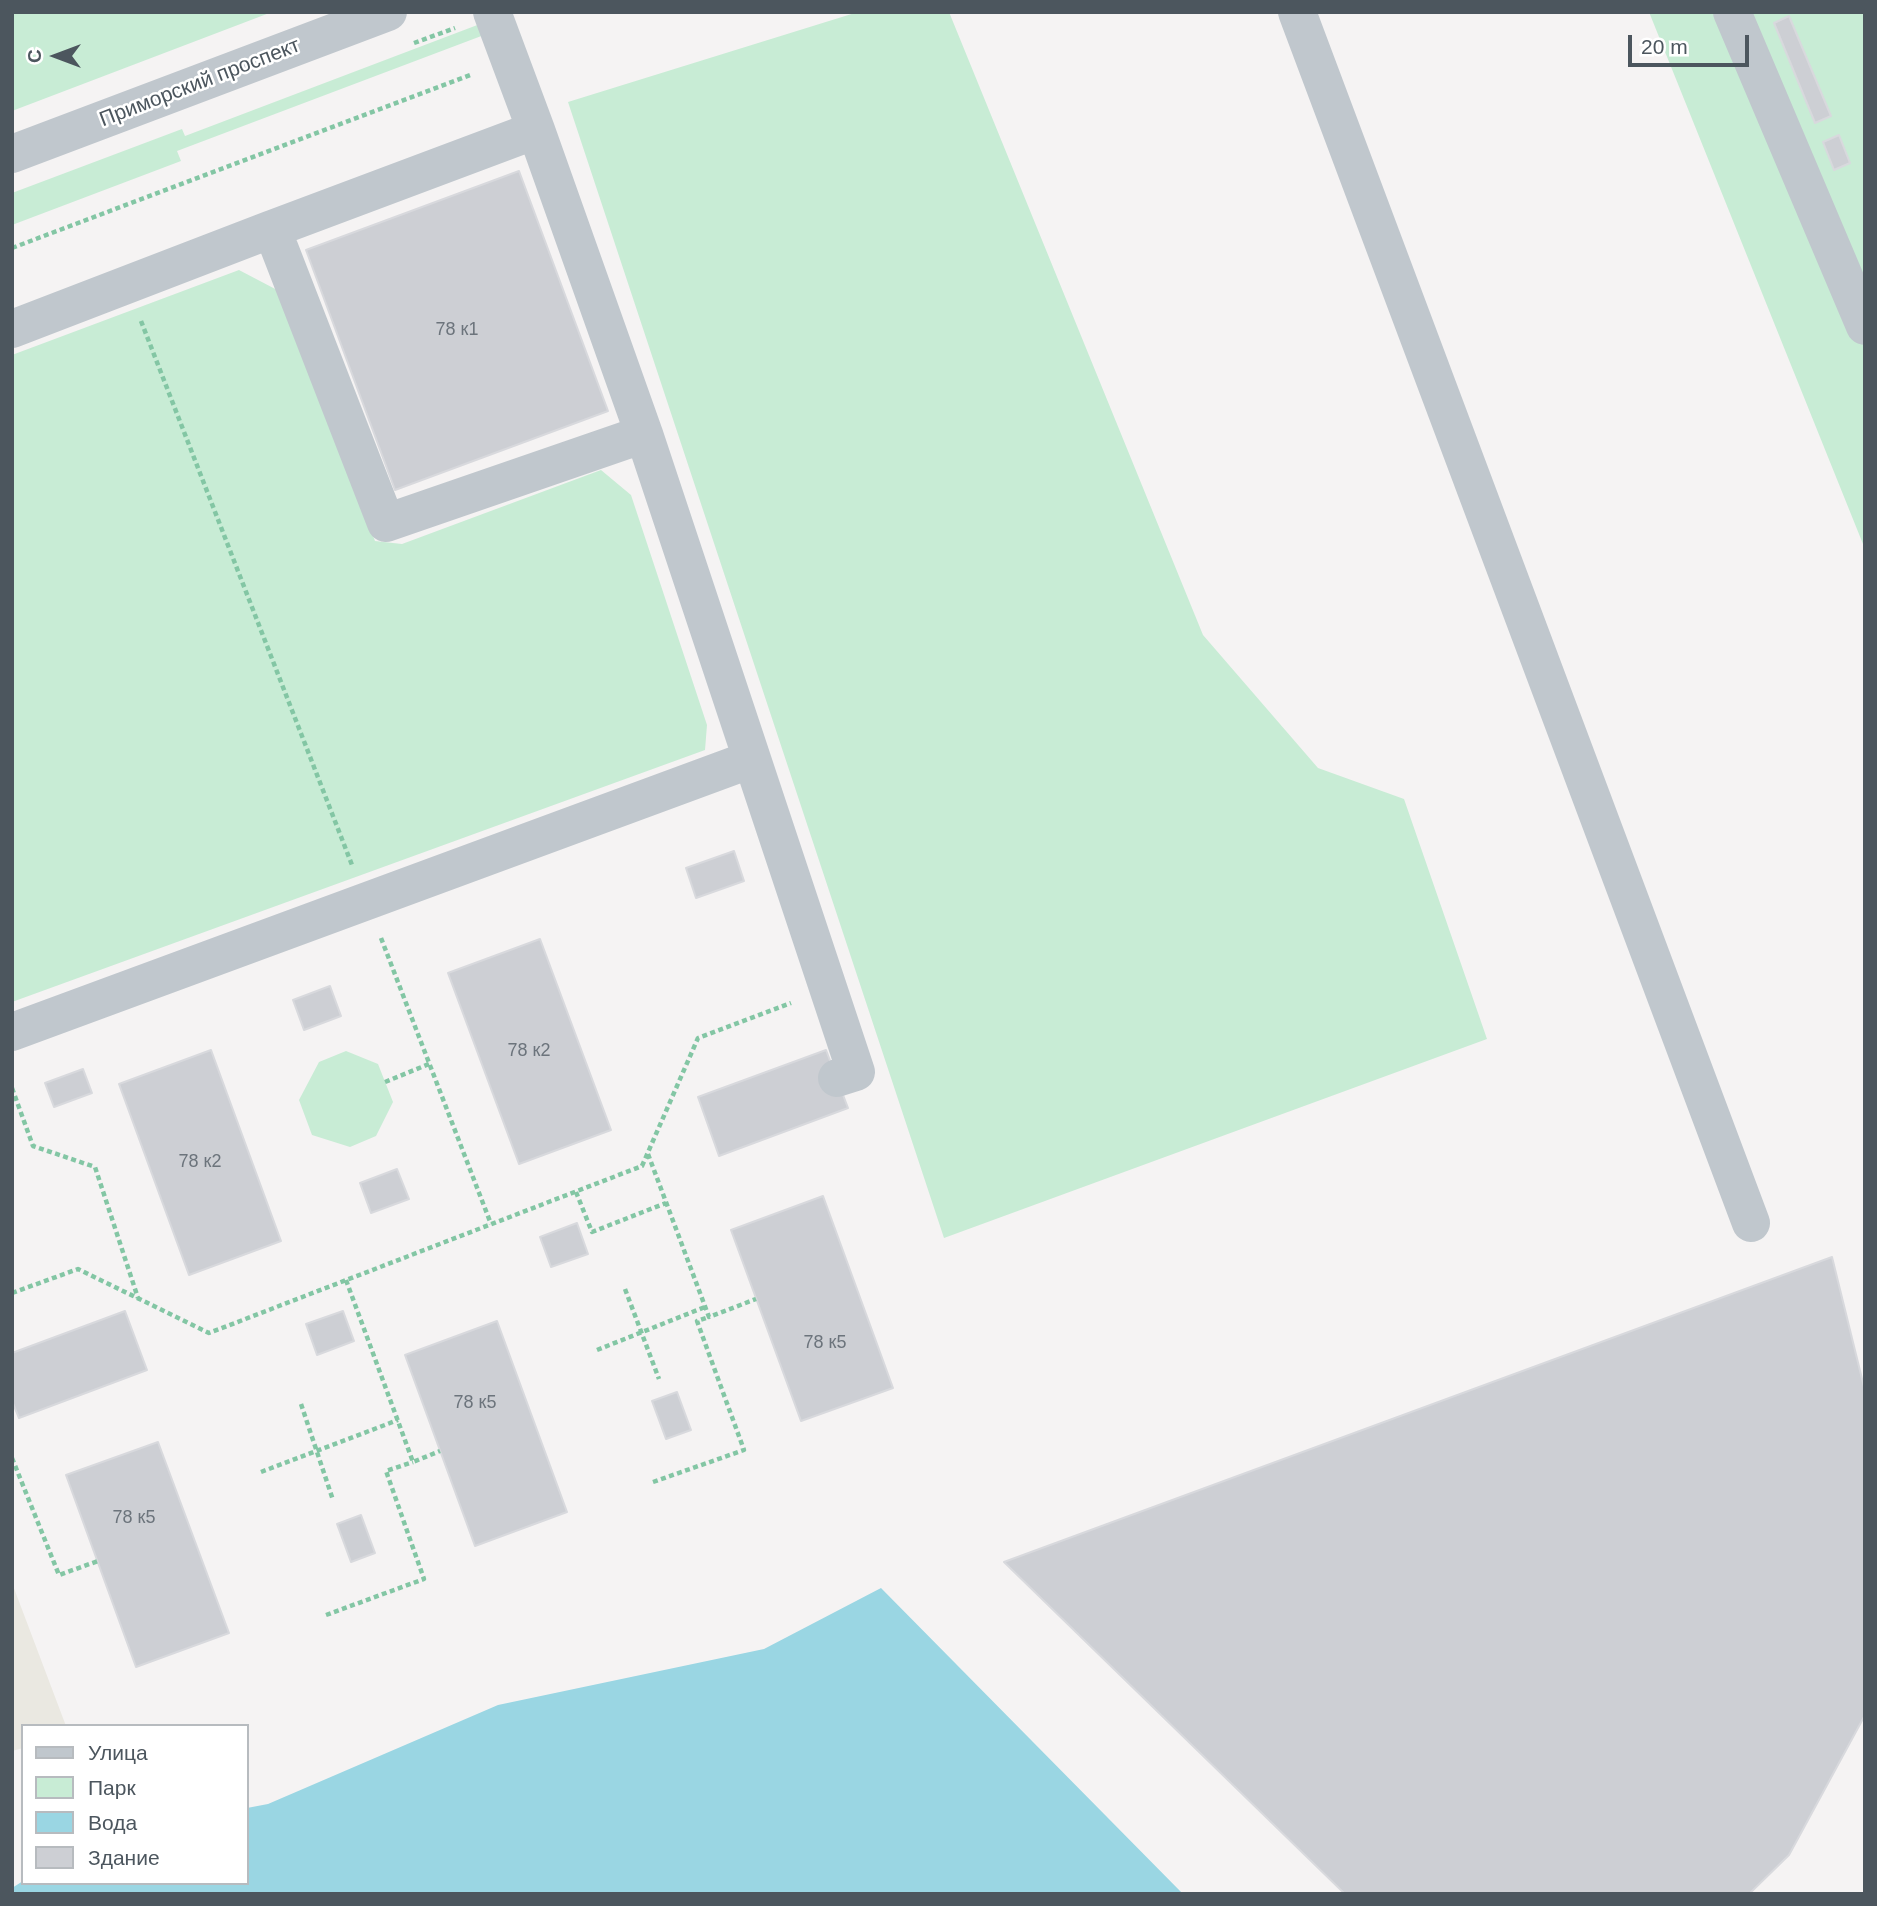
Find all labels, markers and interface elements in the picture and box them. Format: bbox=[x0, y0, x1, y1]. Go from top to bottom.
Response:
north arrow bbox=[21, 21, 91, 91]
scale bar bbox=[1632, 21, 1753, 65]
street label: Приморский проспект bbox=[96, 33, 304, 133]
text: 20 m bbox=[1641, 35, 1688, 58]
text: С bbox=[24, 49, 45, 63]
house number: 78 к1 bbox=[436, 319, 478, 341]
house number: 78 к2 bbox=[508, 1040, 550, 1062]
house number: 78 к2 bbox=[179, 1151, 221, 1173]
house number: 78 к5 bbox=[804, 1332, 846, 1354]
house number: 78 к5 bbox=[454, 1392, 496, 1414]
house number: 78 к5 bbox=[113, 1507, 155, 1529]
legend bbox=[21, 1724, 248, 1885]
text: Улица bbox=[88, 1741, 148, 1764]
text: Парк bbox=[88, 1776, 136, 1799]
text: Вода bbox=[88, 1811, 137, 1834]
text: Здание bbox=[88, 1846, 160, 1869]

